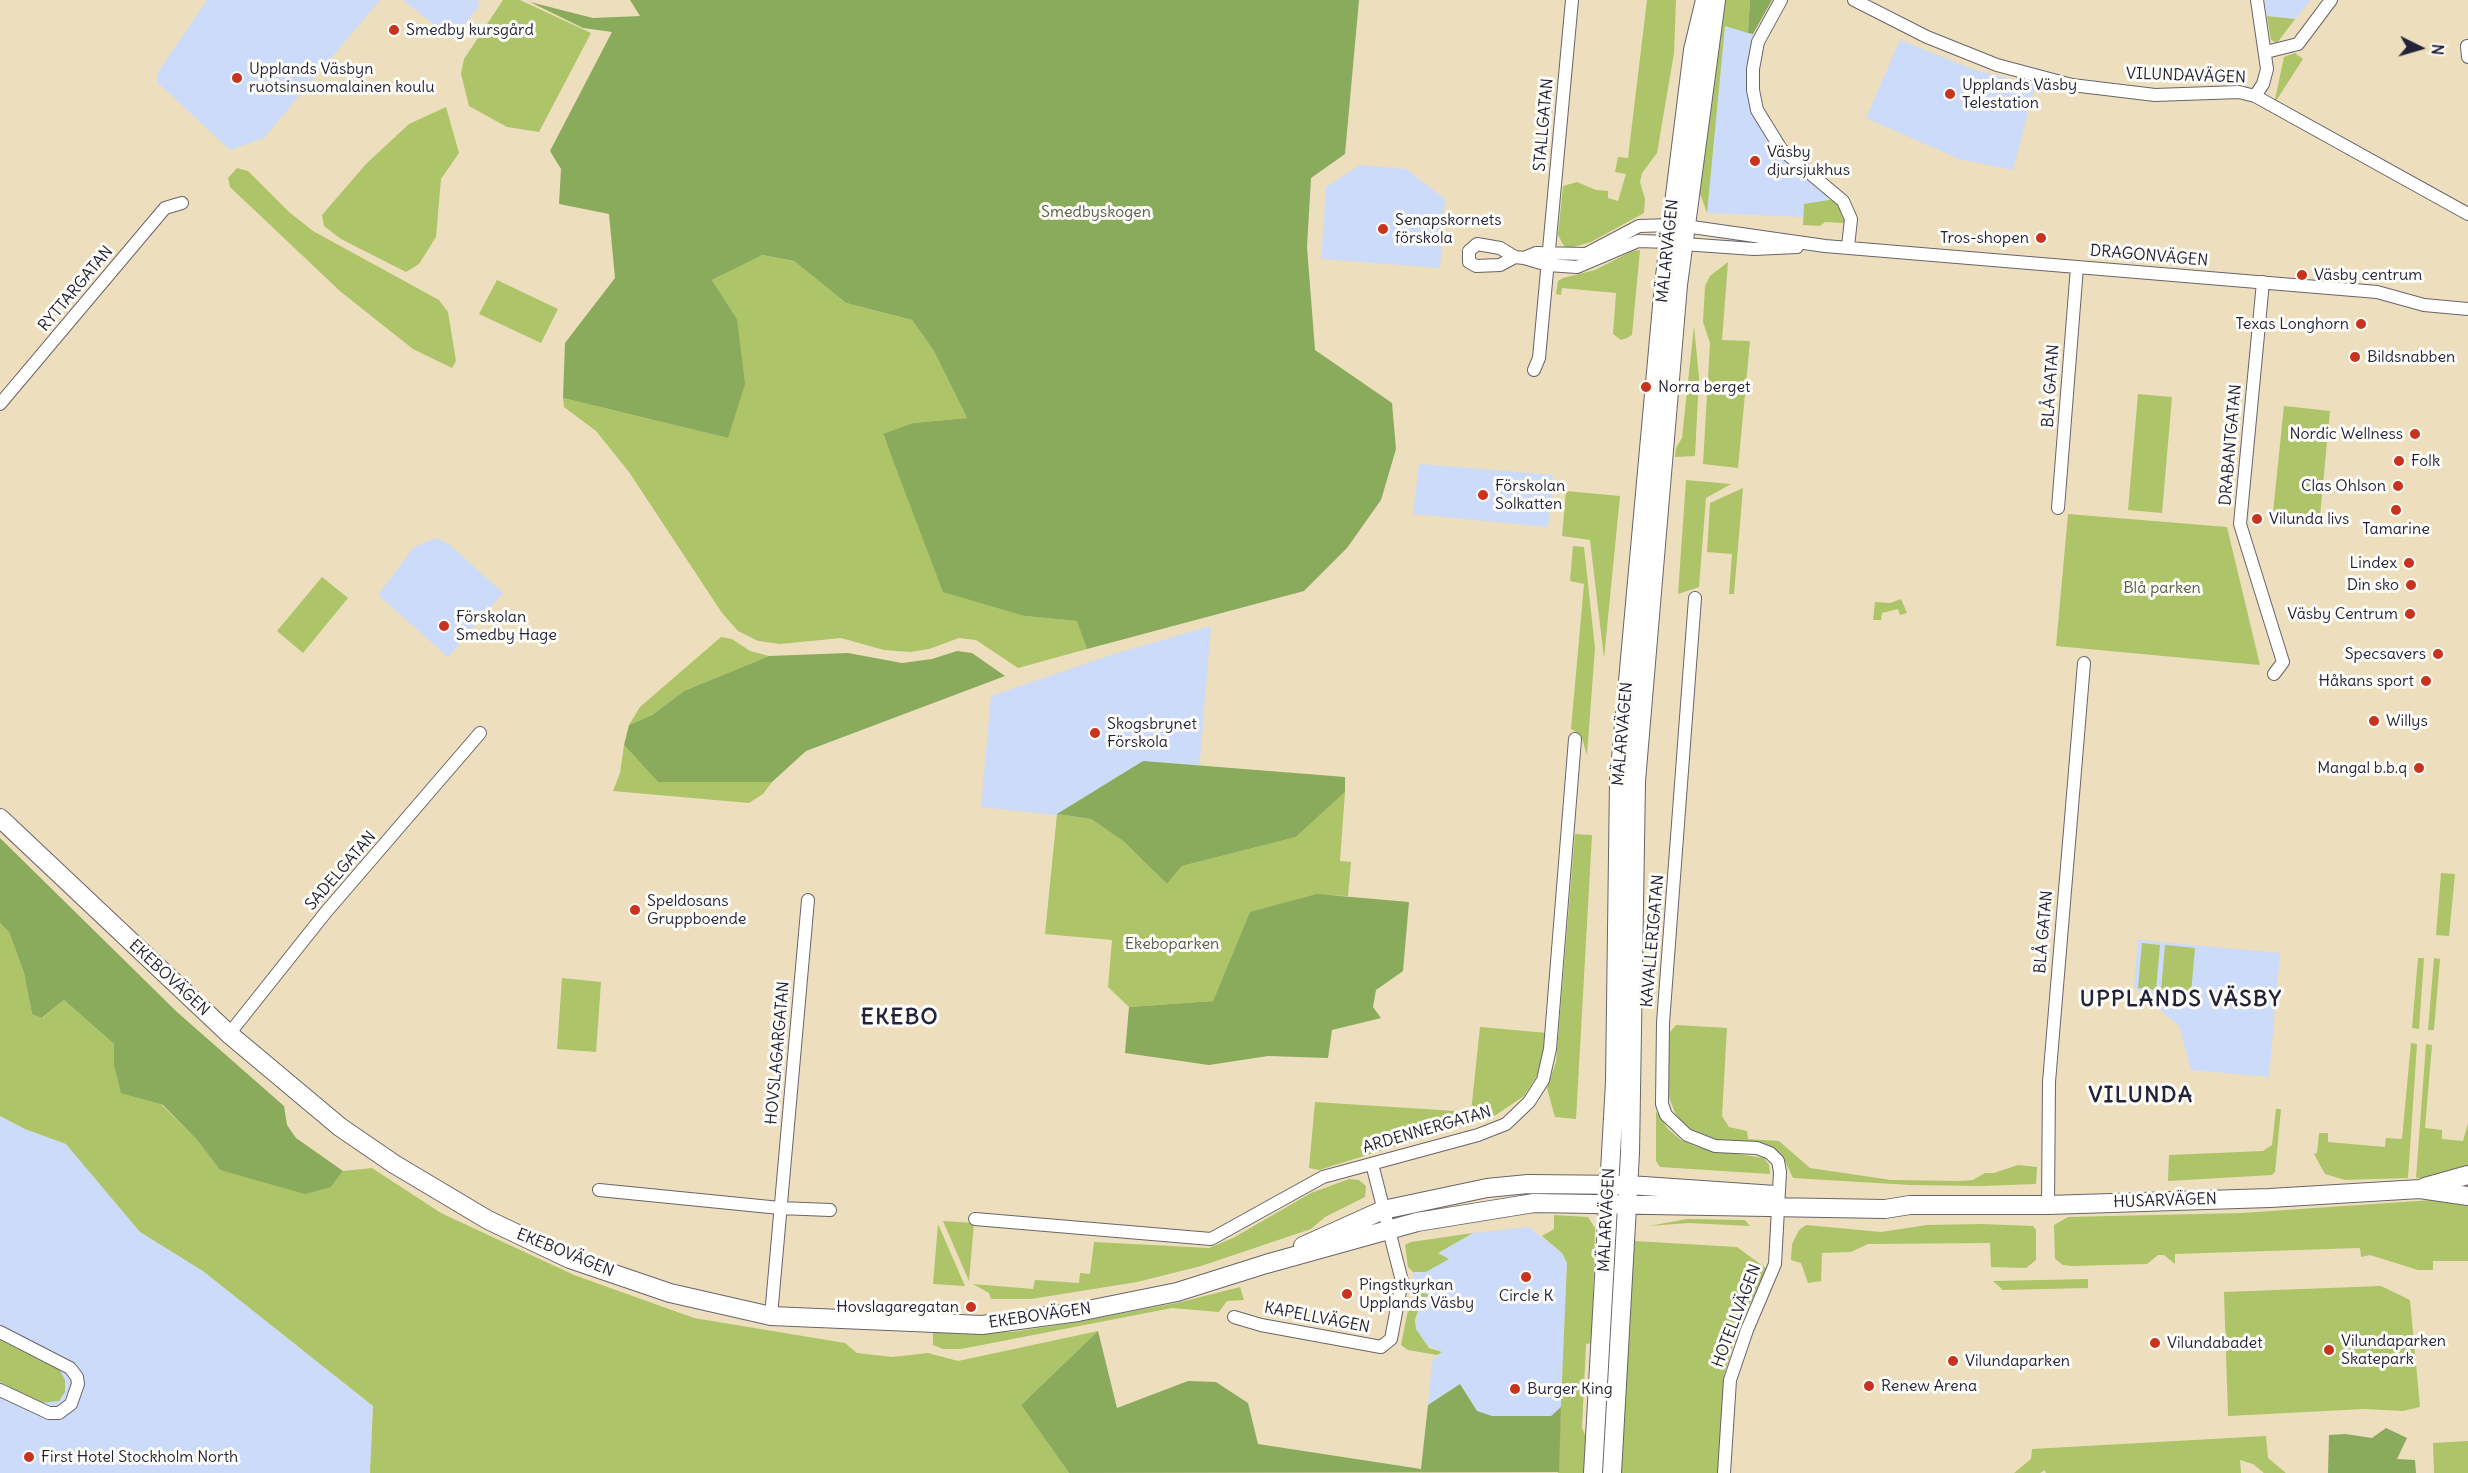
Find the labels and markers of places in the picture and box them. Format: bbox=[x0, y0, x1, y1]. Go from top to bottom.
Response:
place label: Smedby kursgård bbox=[406, 20, 534, 40]
marker: Smedby kursgård bbox=[387, 23, 401, 37]
place label: Upplands Väsbyn ruotsinsuomalainen koulu bbox=[249, 59, 434, 97]
marker: Upplands Väsbyn ruotsinsuomalainen koulu bbox=[230, 71, 244, 85]
place label: Upplands Väsby Telestation bbox=[1962, 75, 2077, 113]
marker: Upplands Väsby Telestation bbox=[1943, 87, 1957, 101]
place label: Väsby djursjukhus bbox=[1767, 142, 1850, 180]
marker: Väsby djursjukhus bbox=[1748, 154, 1762, 168]
place label: Senapskornets förskola bbox=[1395, 210, 1501, 248]
marker: Senapskornets förskola bbox=[1376, 222, 1390, 236]
place label: Tros-shopen bbox=[1940, 228, 2029, 248]
marker: Tros-shopen bbox=[2034, 231, 2048, 245]
place label: Väsby centrum bbox=[2314, 265, 2422, 285]
marker: Väsby centrum bbox=[2295, 268, 2309, 282]
place label: Texas Longhorn bbox=[2236, 314, 2349, 334]
marker: Texas Longhorn bbox=[2354, 317, 2368, 331]
place label: Bildsnabben bbox=[2367, 347, 2455, 367]
marker: Bildsnabben bbox=[2348, 350, 2362, 364]
place label: Norra berget bbox=[1658, 377, 1750, 397]
marker: Norra berget bbox=[1639, 380, 1653, 394]
place label: Nordic Wellness bbox=[2290, 424, 2403, 444]
marker: Nordic Wellness bbox=[2408, 427, 2422, 441]
place label: Folk bbox=[2411, 451, 2440, 471]
marker: Folk bbox=[2392, 454, 2406, 468]
place label: Förskolan Solkatten bbox=[1495, 476, 1565, 514]
place label: Clas Ohlson bbox=[2301, 476, 2386, 496]
marker: Clas Ohlson bbox=[2391, 479, 2405, 493]
marker: Förskolan Solkatten bbox=[1476, 488, 1490, 502]
marker: Tamarine bbox=[2389, 503, 2403, 517]
place label: Vilunda livs bbox=[2269, 509, 2349, 529]
marker: Vilunda livs bbox=[2250, 512, 2264, 526]
place label: Tamarine bbox=[2362, 519, 2430, 539]
place label: Lindex bbox=[2350, 553, 2397, 573]
marker: Lindex bbox=[2402, 556, 2416, 570]
place label: Din sko bbox=[2347, 575, 2399, 595]
marker: Din sko bbox=[2404, 578, 2418, 592]
place label: Väsby Centrum bbox=[2287, 604, 2398, 624]
place label: Förskolan Smedby Hage bbox=[456, 607, 557, 645]
marker: Väsby Centrum bbox=[2403, 607, 2417, 621]
marker: Förskolan Smedby Hage bbox=[437, 619, 451, 633]
place label: Specsavers bbox=[2345, 644, 2426, 664]
marker: Specsavers bbox=[2431, 647, 2445, 661]
place label: Håkans sport bbox=[2319, 671, 2414, 691]
marker: Håkans sport bbox=[2419, 674, 2433, 688]
place label: Willys bbox=[2386, 711, 2428, 731]
place label: Skogsbrynet Förskola bbox=[1107, 714, 1197, 752]
marker: Willys bbox=[2367, 714, 2381, 728]
marker: Skogsbrynet Förskola bbox=[1088, 726, 1102, 740]
place label: Mangal b.b.q bbox=[2317, 758, 2407, 778]
marker: Mangal b.b.q bbox=[2412, 761, 2426, 775]
place label: Speldosans Gruppboende bbox=[647, 891, 746, 929]
marker: Speldosans Gruppboende bbox=[628, 903, 642, 917]
marker: Circle K bbox=[1519, 1270, 1533, 1284]
place label: Pingstkyrkan Upplands Väsby bbox=[1359, 1275, 1474, 1313]
place label: Circle K bbox=[1499, 1286, 1553, 1306]
marker: Pingstkyrkan Upplands Väsby bbox=[1340, 1287, 1354, 1301]
place label: Hovslagaregatan bbox=[836, 1297, 959, 1317]
marker: Hovslagaregatan bbox=[964, 1300, 978, 1314]
place label: Vilundaparken Skatepark bbox=[2341, 1331, 2446, 1369]
place label: Vilundabadet bbox=[2167, 1333, 2263, 1353]
marker: Vilundabadet bbox=[2148, 1336, 2162, 1350]
marker: Vilundaparken Skatepark bbox=[2322, 1343, 2336, 1357]
place label: Vilundaparken bbox=[1965, 1351, 2070, 1371]
marker: Vilundaparken bbox=[1946, 1354, 1960, 1368]
place label: Renew Arena bbox=[1881, 1376, 1977, 1396]
place label: Burger King bbox=[1527, 1379, 1613, 1399]
marker: Renew Arena bbox=[1862, 1379, 1876, 1393]
marker: Burger King bbox=[1508, 1382, 1522, 1396]
place label: First Hotel Stockholm North bbox=[41, 1447, 238, 1467]
marker: First Hotel Stockholm North bbox=[22, 1450, 36, 1464]

